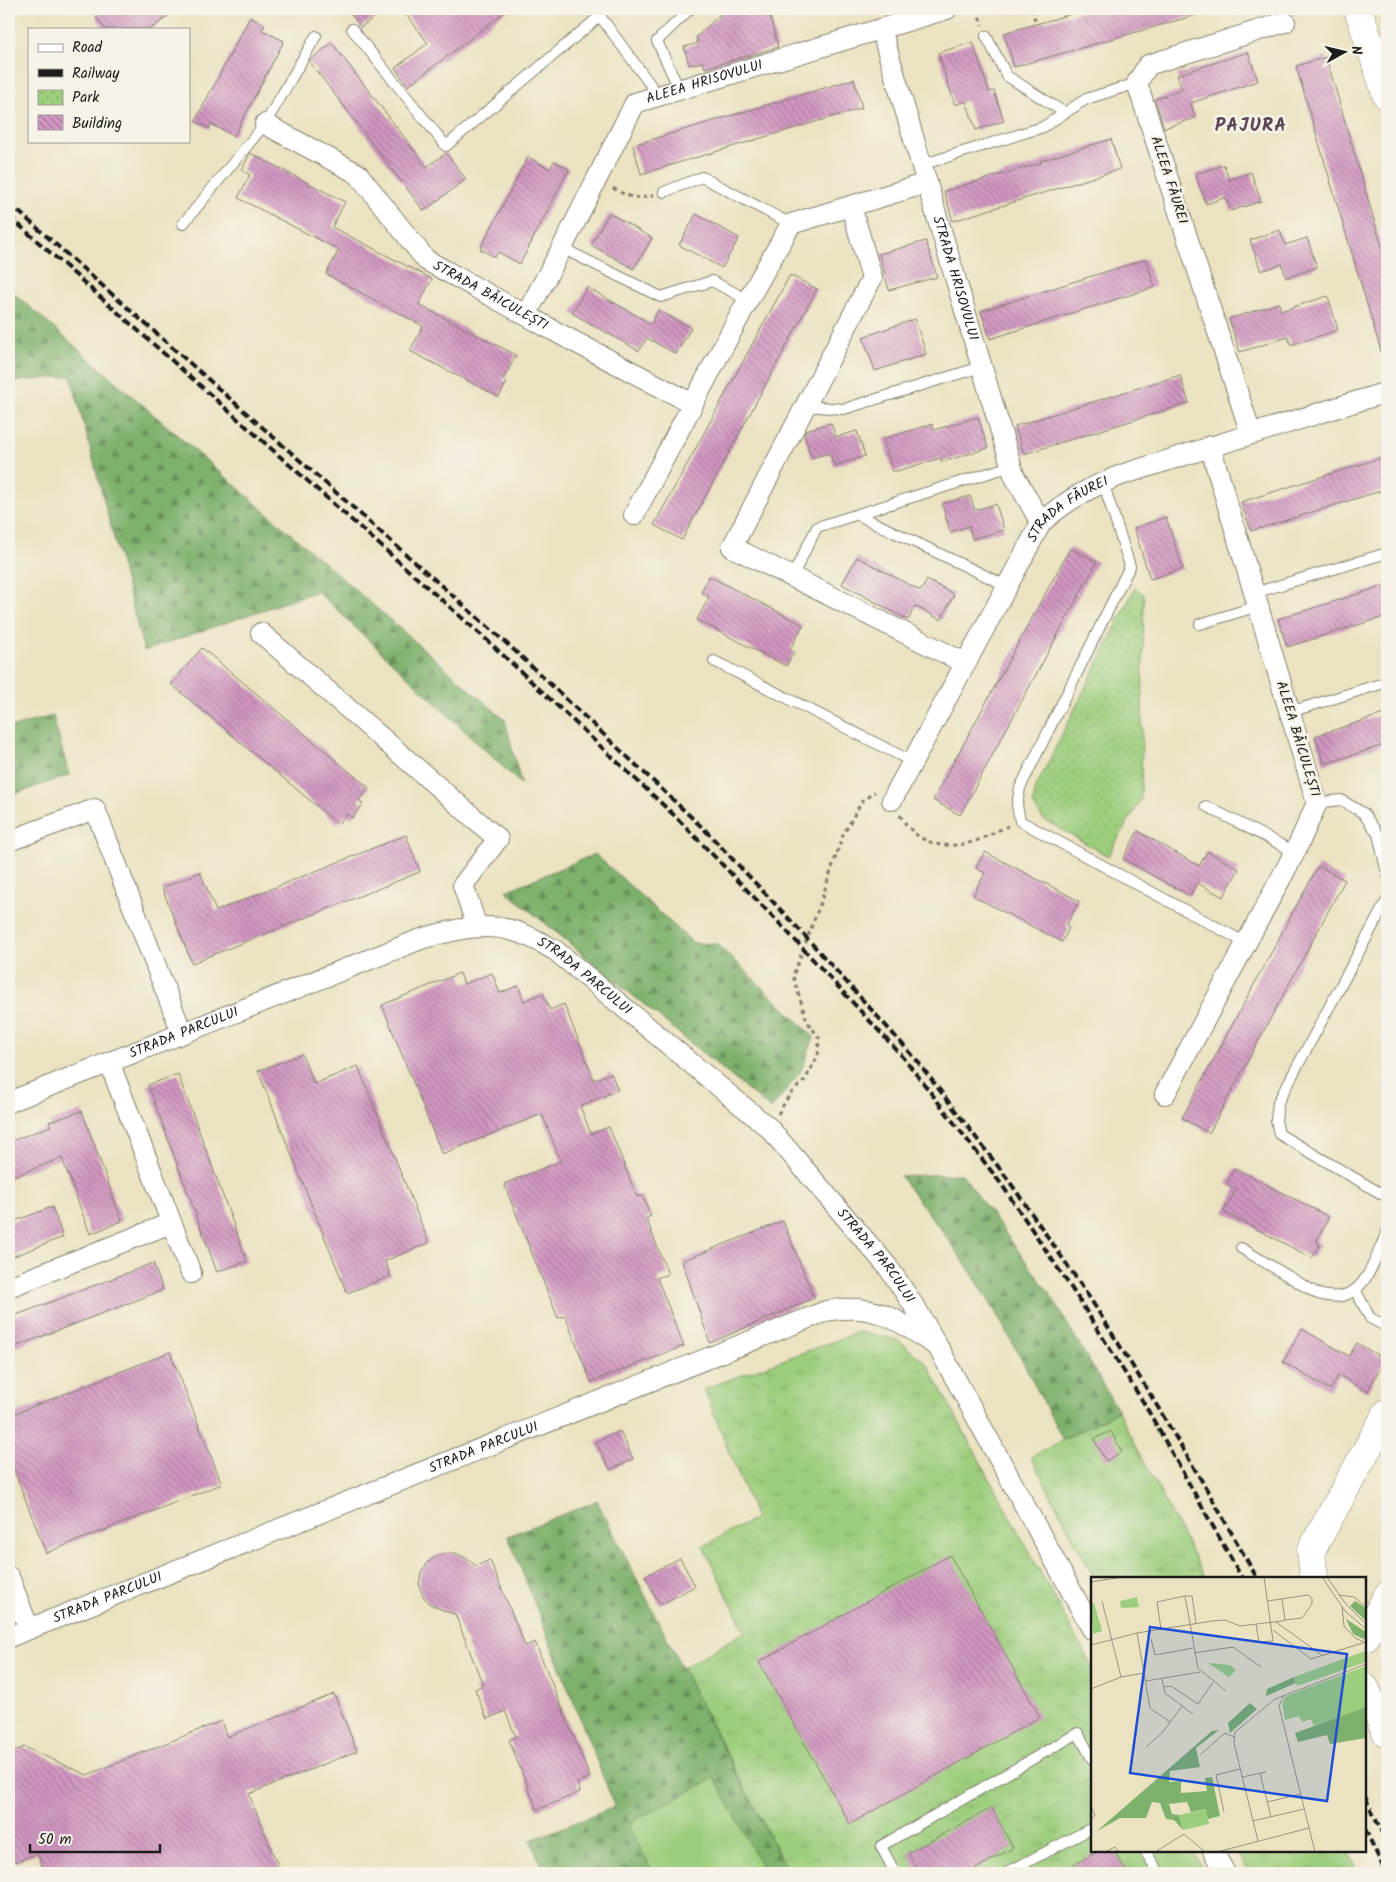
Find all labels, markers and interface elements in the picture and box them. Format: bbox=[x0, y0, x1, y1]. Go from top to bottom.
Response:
legend bbox=[28, 28, 190, 142]
north arrow bbox=[1318, 28, 1368, 78]
text: Road bbox=[72, 36, 103, 60]
text: N bbox=[1344, 44, 1367, 56]
street label: ALEEA HRISOVULUI bbox=[643, 54, 766, 110]
text: Railway bbox=[72, 62, 120, 86]
text: Park bbox=[72, 86, 100, 110]
district label: PAJURA bbox=[1215, 111, 1287, 141]
text: Building bbox=[72, 112, 122, 136]
street label: ALEEA FĂUREI bbox=[1144, 133, 1194, 227]
street label: STRADA HRISOVULUI bbox=[926, 213, 984, 343]
street label: STRADA BĂICULEȘTI bbox=[429, 255, 552, 336]
street label: STRADA FĂUREI bbox=[1022, 471, 1112, 546]
street label: ALEEA BĂICULEȘTI bbox=[1270, 678, 1326, 800]
street label: STRADA PARCULUI bbox=[533, 931, 637, 1021]
street label: STRADA PARCULUI bbox=[126, 1001, 242, 1064]
street label: STRADA PARCULUI bbox=[831, 1203, 920, 1308]
street label: STRADA PARCULUI bbox=[426, 1416, 542, 1479]
street label: STRADA PARCULUI bbox=[49, 1566, 166, 1629]
inset map bbox=[1091, 1577, 1366, 1852]
scale bar bbox=[30, 1822, 160, 1854]
text: 50 m bbox=[38, 1828, 72, 1852]

